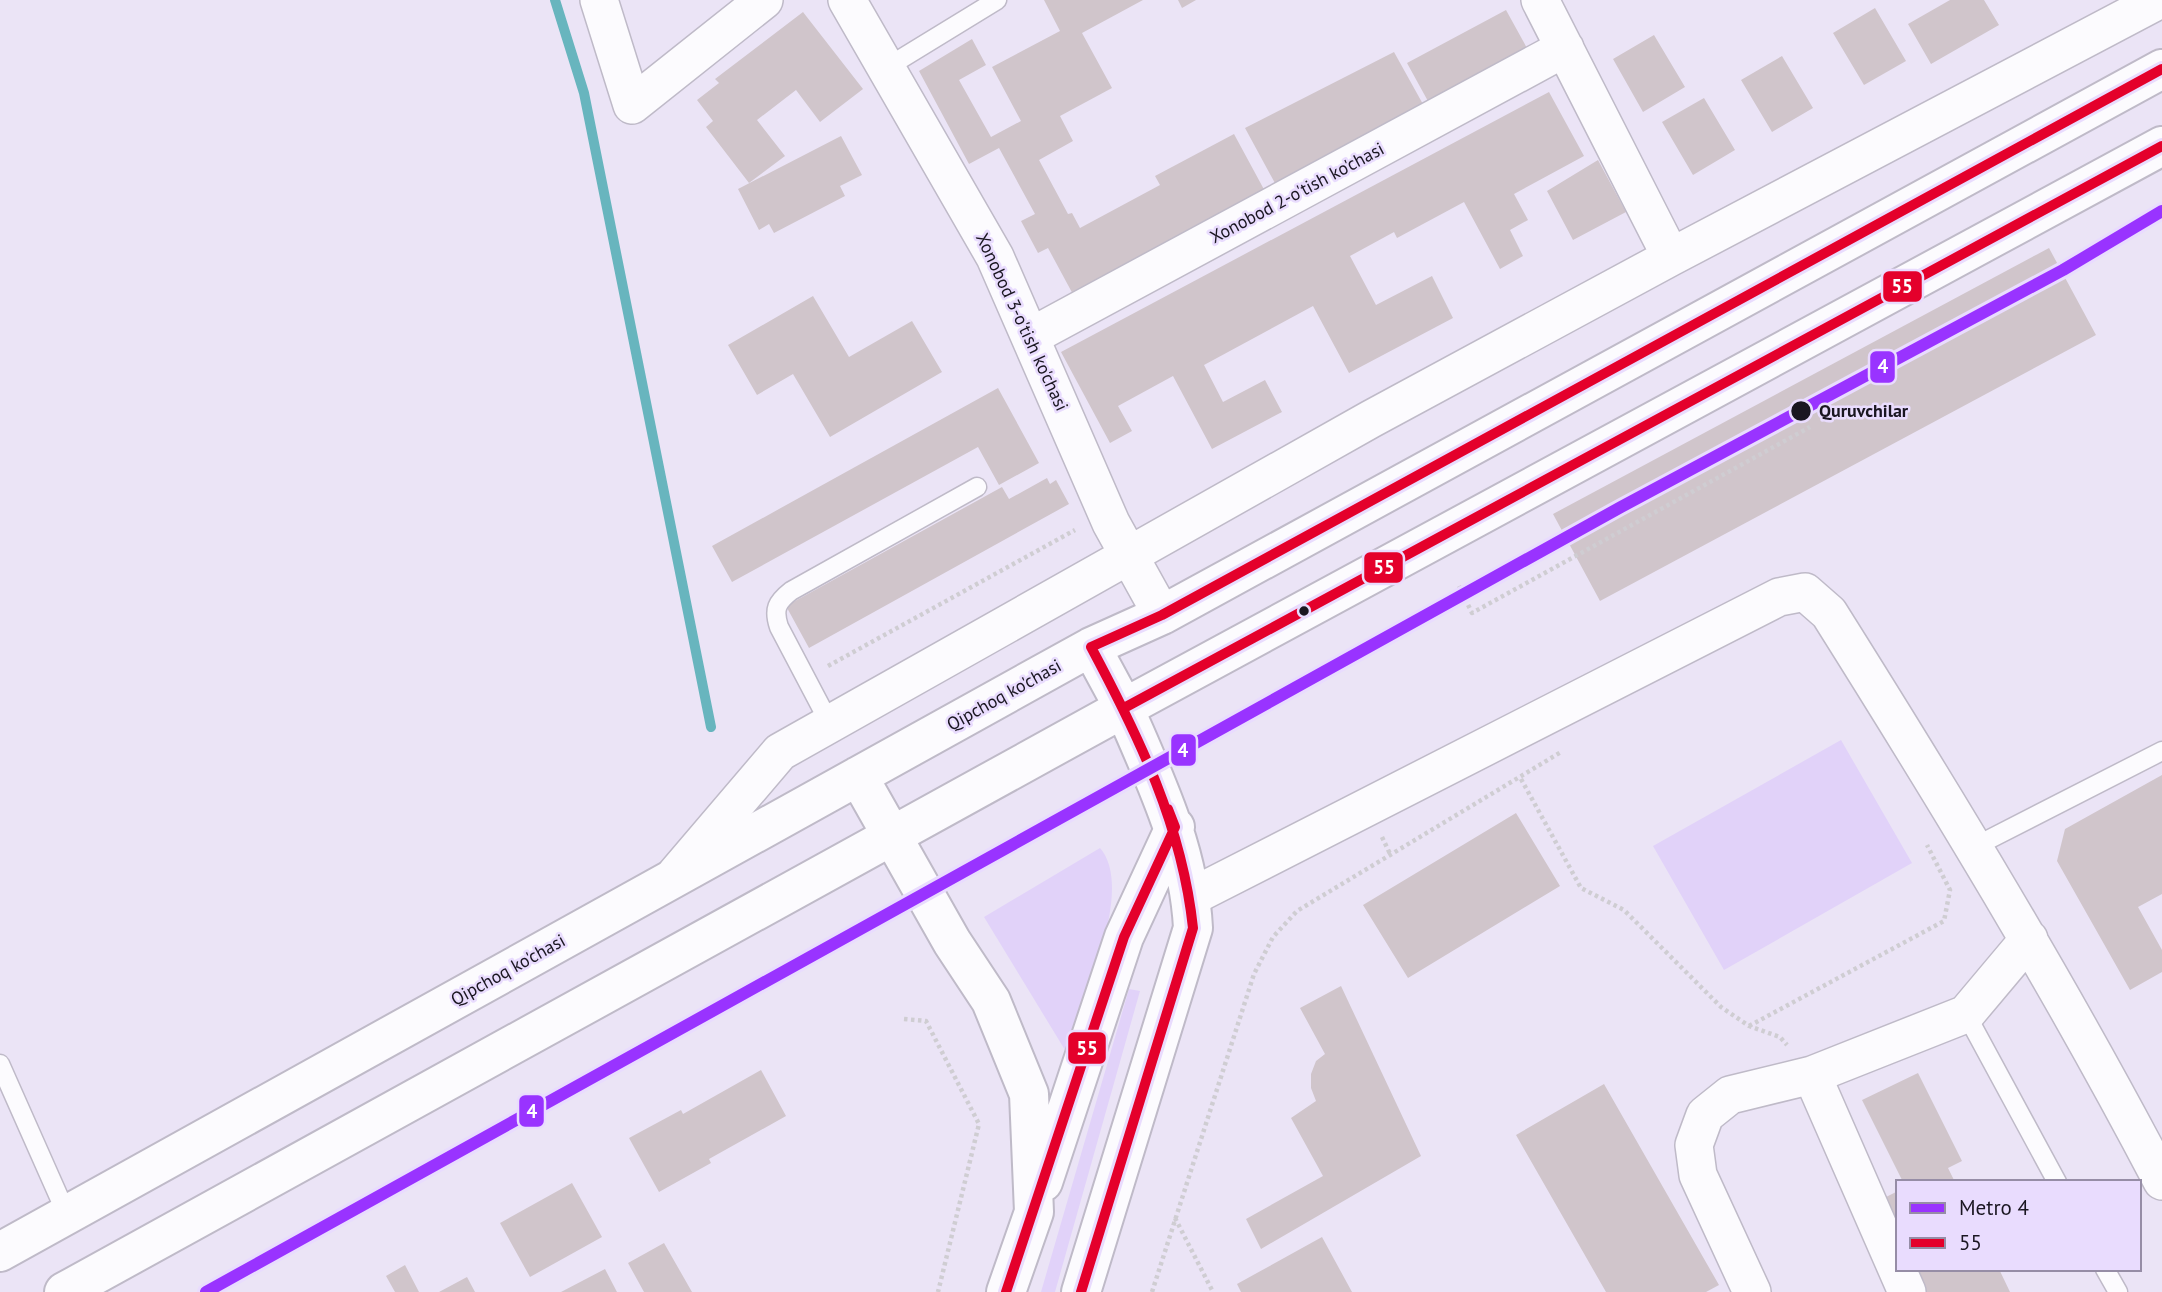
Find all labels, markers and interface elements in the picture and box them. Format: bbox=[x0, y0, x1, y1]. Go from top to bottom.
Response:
street label: Xonobod 2-o'tish ko'chasi bbox=[1206, 137, 1388, 248]
street label: Xonobod 3-o'tish ko'chasi bbox=[971, 229, 1074, 414]
line badge: 55 bbox=[1882, 270, 1923, 303]
text: 55 bbox=[1891, 274, 1913, 298]
line badge: 4 bbox=[1869, 350, 1896, 384]
text: 4 bbox=[1878, 354, 1889, 378]
marker: Quruvchilar bbox=[1789, 399, 1813, 423]
place label: Quruvchilar bbox=[1819, 399, 1909, 422]
line badge: 55 bbox=[1363, 551, 1404, 584]
text: 55 bbox=[1373, 555, 1395, 579]
unlabelled marker bbox=[1297, 604, 1311, 618]
street label: Qipchoq ko'chasi bbox=[942, 654, 1065, 736]
line badge: 4 bbox=[1170, 733, 1197, 767]
text: 4 bbox=[1178, 738, 1189, 762]
street label: Qipchoq ko'chasi bbox=[446, 929, 569, 1011]
line badge: 55 bbox=[1067, 1031, 1107, 1065]
text: 55 bbox=[1076, 1036, 1098, 1060]
line badge: 4 bbox=[518, 1094, 545, 1128]
text: 4 bbox=[527, 1099, 538, 1123]
legend bbox=[1896, 1180, 2141, 1271]
text: Metro 4 bbox=[1959, 1194, 2029, 1221]
text: 55 bbox=[1959, 1229, 1982, 1256]

